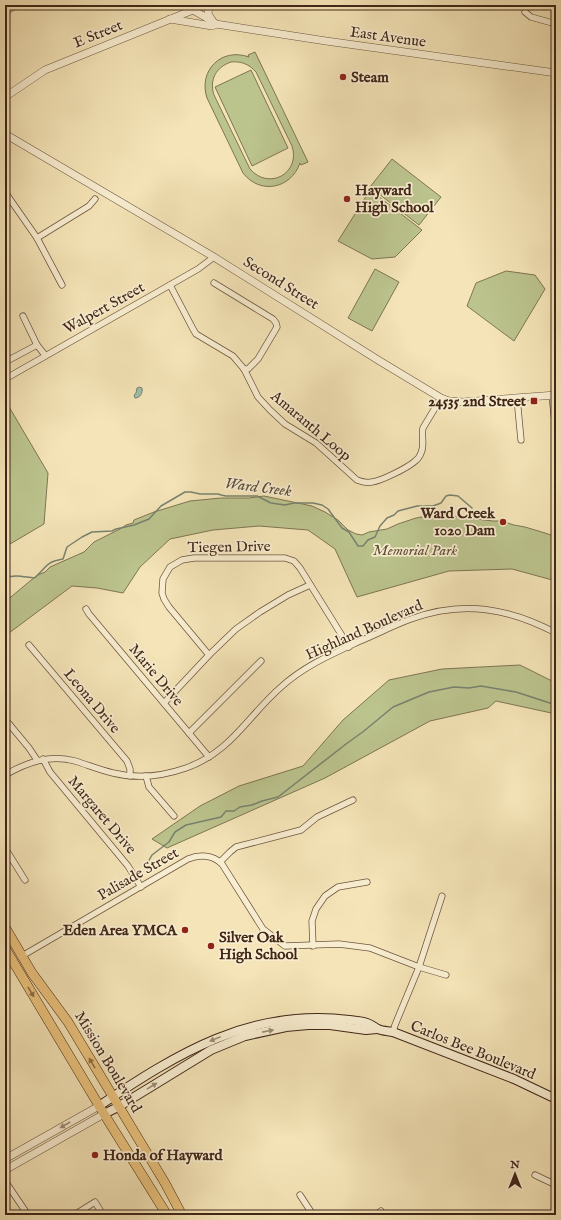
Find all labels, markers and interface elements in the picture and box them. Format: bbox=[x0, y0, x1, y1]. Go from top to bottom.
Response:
street label: E Street bbox=[71, 16, 125, 52]
street label: East Avenue bbox=[349, 22, 427, 52]
place label: Steam bbox=[351, 68, 389, 87]
marker: Steam bbox=[338, 72, 348, 82]
place label: Hayward High School bbox=[355, 181, 434, 217]
marker: Hayward High School bbox=[342, 194, 352, 204]
street label: Second Street bbox=[240, 252, 322, 314]
street label: Walpert Street bbox=[60, 278, 148, 338]
street label: Amaranth Loop bbox=[266, 386, 355, 465]
place label: 24535 2nd Street bbox=[428, 392, 527, 411]
marker: 24535 2nd Street bbox=[529, 396, 539, 406]
water label: Ward Creek bbox=[224, 474, 293, 502]
place label: Ward Creek 1020 Dam bbox=[419, 504, 496, 540]
marker: Ward Creek 1020 Dam bbox=[498, 517, 508, 527]
street label: Tiegen Drive bbox=[187, 537, 271, 557]
park label: Memorial Park bbox=[373, 541, 457, 560]
street label: Highland Boulevard bbox=[303, 595, 426, 664]
street label: Marie Drive bbox=[125, 640, 188, 710]
street label: Leona Drive bbox=[60, 665, 125, 737]
street label: Margaret Drive bbox=[64, 772, 140, 858]
street label: Palisade Street bbox=[94, 843, 182, 905]
place label: Eden Area YMCA bbox=[63, 921, 178, 940]
marker: Eden Area YMCA bbox=[180, 925, 190, 935]
place label: Silver Oak High School bbox=[219, 928, 298, 964]
marker: Silver Oak High School bbox=[206, 941, 216, 951]
one-way arrow bbox=[28, 986, 35, 998]
street label: Mission Boulevard bbox=[70, 1008, 146, 1117]
street label: Carlos Bee Boulevard bbox=[408, 1016, 539, 1084]
one-way arrow bbox=[262, 1027, 274, 1033]
one-way arrow bbox=[208, 1036, 220, 1042]
one-way arrow bbox=[89, 1057, 96, 1069]
one-way arrow bbox=[146, 1083, 158, 1090]
one-way arrow bbox=[59, 1122, 71, 1128]
place label: Honda of Hayward bbox=[103, 1146, 224, 1165]
marker: Honda of Hayward bbox=[90, 1150, 100, 1160]
north arrow bbox=[495, 1154, 535, 1194]
text: N bbox=[509, 1158, 520, 1172]

